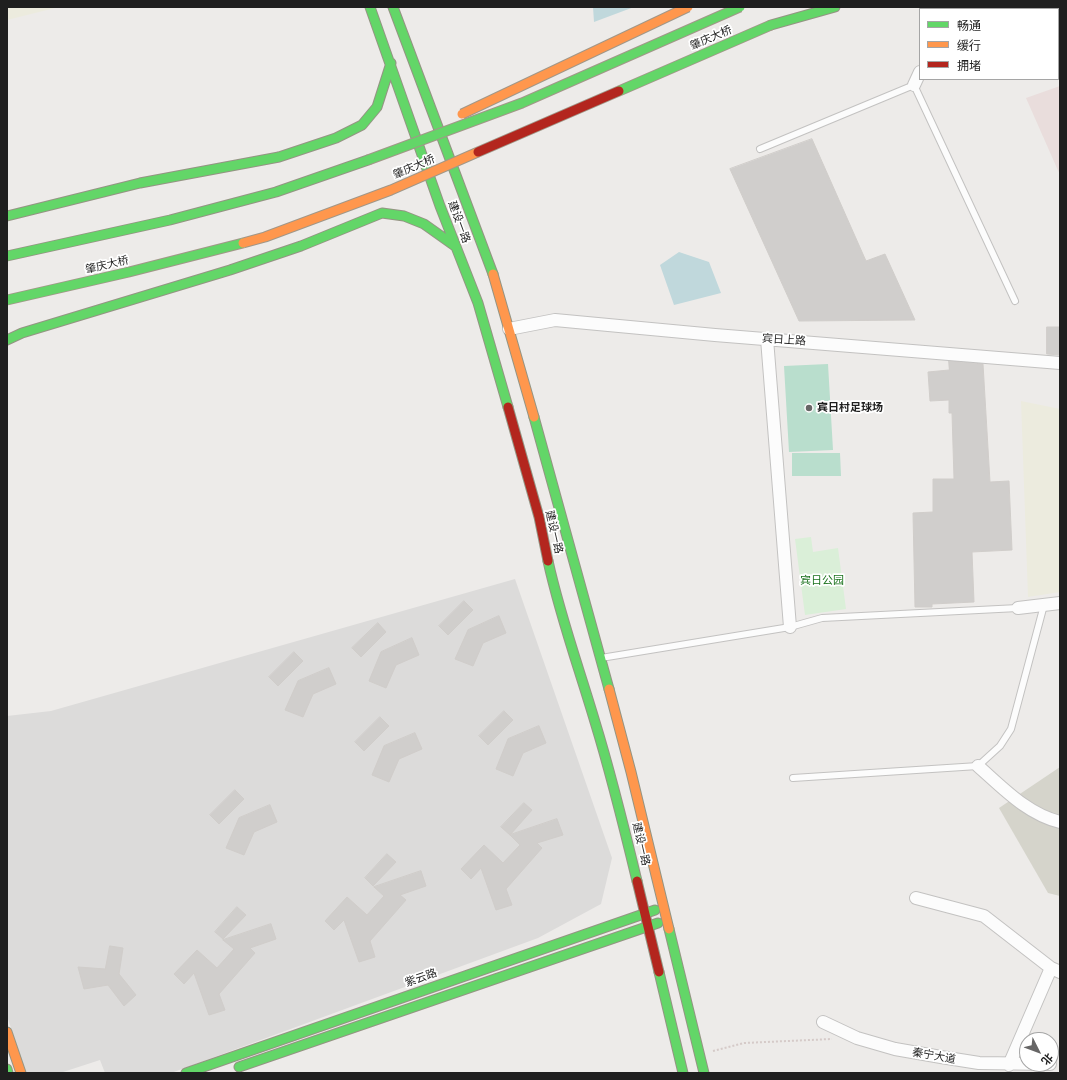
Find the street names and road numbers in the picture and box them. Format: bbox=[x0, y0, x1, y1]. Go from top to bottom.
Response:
street label: 肇庆大桥 bbox=[688, 23, 734, 53]
street label: 肇庆大桥 bbox=[391, 152, 437, 182]
street label: 建设一路 bbox=[445, 199, 473, 245]
street label: 肇庆大桥 bbox=[84, 254, 130, 276]
street label: 宾日上路 bbox=[762, 332, 806, 348]
street label: 建设一路 bbox=[543, 509, 565, 555]
street label: 建设一路 bbox=[630, 821, 652, 867]
street label: 紫云路 bbox=[403, 966, 439, 990]
street label: 秦宁大道 bbox=[911, 1046, 957, 1066]

